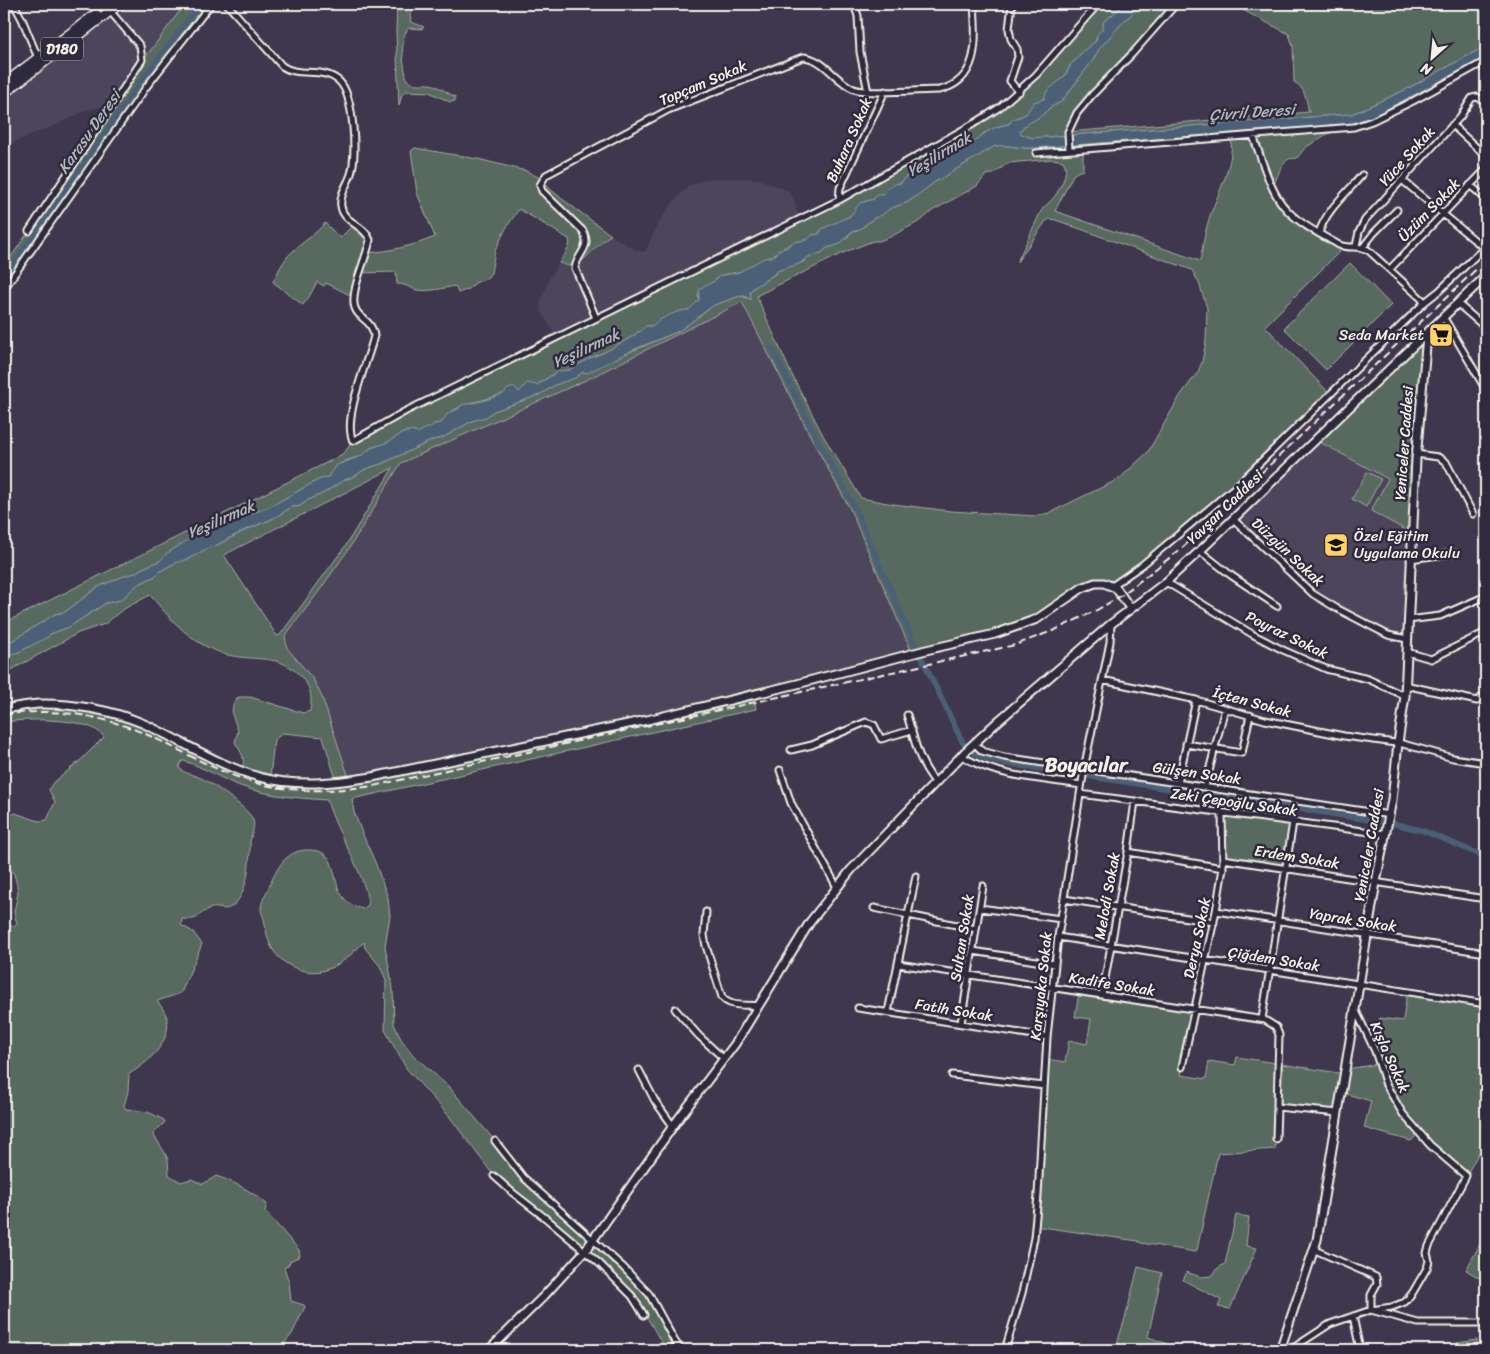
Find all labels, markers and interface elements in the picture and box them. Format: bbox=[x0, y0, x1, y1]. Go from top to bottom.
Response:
north arrow bbox=[1408, 32, 1458, 82]
road number: D180 bbox=[41, 38, 83, 61]
street label: Topçam Sokak bbox=[655, 52, 752, 113]
text: N bbox=[1416, 56, 1437, 83]
water label: Karasu Deresi bbox=[49, 81, 131, 180]
street label: Buhara Sokak bbox=[819, 92, 880, 187]
water label: Çivril Deresi bbox=[1208, 94, 1299, 129]
street label: Yüce Sokak bbox=[1372, 120, 1442, 192]
water label: Yeşilırmak bbox=[901, 122, 978, 185]
street label: Üzüm Sokak bbox=[1392, 171, 1467, 248]
water label: Yeşilırmak bbox=[547, 319, 626, 376]
place label: Seda Market bbox=[1339, 322, 1424, 348]
supermarket icon: Seda Market bbox=[1428, 322, 1454, 348]
street label: Yeniceler Caddesi bbox=[1387, 384, 1421, 501]
street label: Yavşan Caddesi bbox=[1180, 463, 1270, 551]
water label: Yeşilırmak bbox=[182, 491, 261, 547]
street label: Düzgün Sokak bbox=[1245, 511, 1331, 593]
place label: Özel Eğitim Uygulama Okulu bbox=[1354, 523, 1460, 566]
school or university icon: Özel Eğitim Uygulama Okulu bbox=[1323, 532, 1349, 558]
street label: Poyraz Sokak bbox=[1241, 604, 1333, 666]
street label: İçten Sokak bbox=[1209, 679, 1295, 725]
district label: Boyacılar bbox=[1045, 748, 1129, 783]
street label: Gülşen Sokak bbox=[1151, 754, 1244, 792]
street label: Zeki Çepoğlu Sokak bbox=[1169, 780, 1299, 824]
street label: Yeniceler Caddesi bbox=[1346, 786, 1392, 904]
street label: Erdem Sokak bbox=[1252, 837, 1342, 877]
street label: Melodi Sokak bbox=[1087, 849, 1128, 942]
street label: Sultan Sokak bbox=[942, 892, 982, 984]
street label: Derya Sokak bbox=[1176, 894, 1218, 981]
street label: Yaprak Sokak bbox=[1308, 900, 1399, 940]
street label: Karşıyaka Sokak bbox=[1022, 929, 1060, 1041]
street label: Çiğdem Sokak bbox=[1226, 939, 1323, 979]
street label: Kadife Sokak bbox=[1067, 964, 1158, 1004]
street label: Fatih Sokak bbox=[913, 991, 996, 1029]
street label: Kışla Sokak bbox=[1363, 1017, 1417, 1097]

